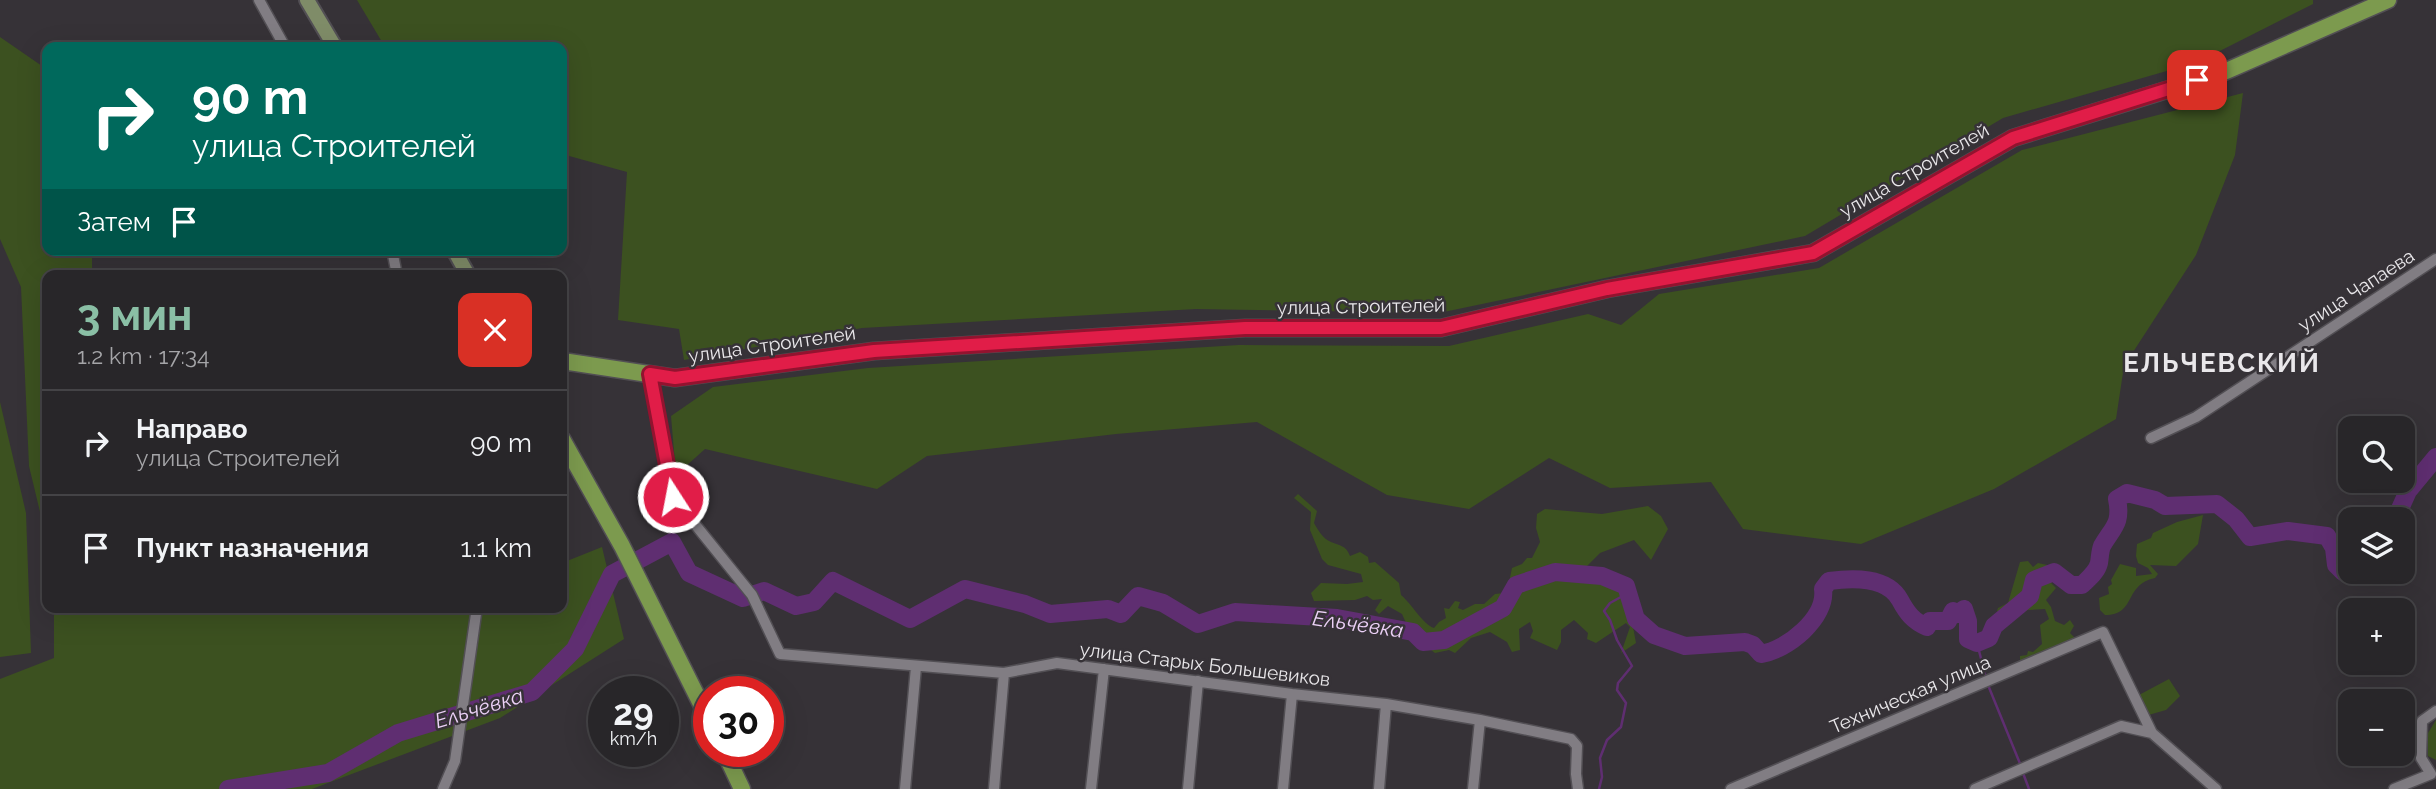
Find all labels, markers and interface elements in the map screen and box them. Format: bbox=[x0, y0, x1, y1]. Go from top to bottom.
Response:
pin bbox=[2167, 50, 2227, 110]
icon: arrive bbox=[2178, 61, 2216, 99]
text: 90 m bbox=[192, 68, 308, 125]
icon: right bbox=[77, 70, 168, 161]
street label: улица Строителей bbox=[1836, 118, 1992, 222]
text: улица Строителей bbox=[192, 127, 476, 164]
icon: arrive bbox=[165, 203, 203, 241]
text: Затем bbox=[77, 207, 151, 237]
street label: улица Чапаева bbox=[2294, 244, 2418, 336]
text: 3 мин bbox=[77, 291, 192, 340]
button: close bbox=[458, 293, 532, 367]
street label: улица Строителей bbox=[1277, 294, 1445, 318]
street label: улица Строителей bbox=[687, 321, 857, 367]
text: 1.2 km · 17:34 bbox=[77, 342, 210, 369]
district label: ЕЛЬЧЕВСКИЙ bbox=[2123, 348, 2321, 378]
text: Направо bbox=[136, 414, 247, 444]
map controls bbox=[2338, 416, 2415, 766]
button: search bbox=[2338, 416, 2415, 493]
icon: right bbox=[77, 424, 115, 462]
text: 90 m bbox=[470, 428, 532, 458]
text: улица Строителей bbox=[136, 444, 340, 471]
position arrow bbox=[636, 460, 710, 534]
button: layers bbox=[2338, 507, 2415, 584]
icon: arrive bbox=[77, 529, 115, 567]
text: Пункт назначения bbox=[136, 533, 369, 563]
text: 1.1 km bbox=[461, 533, 532, 563]
button: + bbox=[2338, 598, 2415, 675]
water label: Ельчёвка bbox=[1311, 605, 1405, 643]
street label: улица Старых Большевиков bbox=[1078, 638, 1332, 690]
street label: Техническая улица bbox=[1827, 650, 1993, 738]
speed limit sign: 30 bbox=[693, 676, 784, 767]
water label: Ельчёвка bbox=[432, 683, 526, 733]
button: − bbox=[2338, 689, 2415, 766]
text: 29 bbox=[613, 692, 654, 733]
text: km/h bbox=[610, 728, 657, 749]

